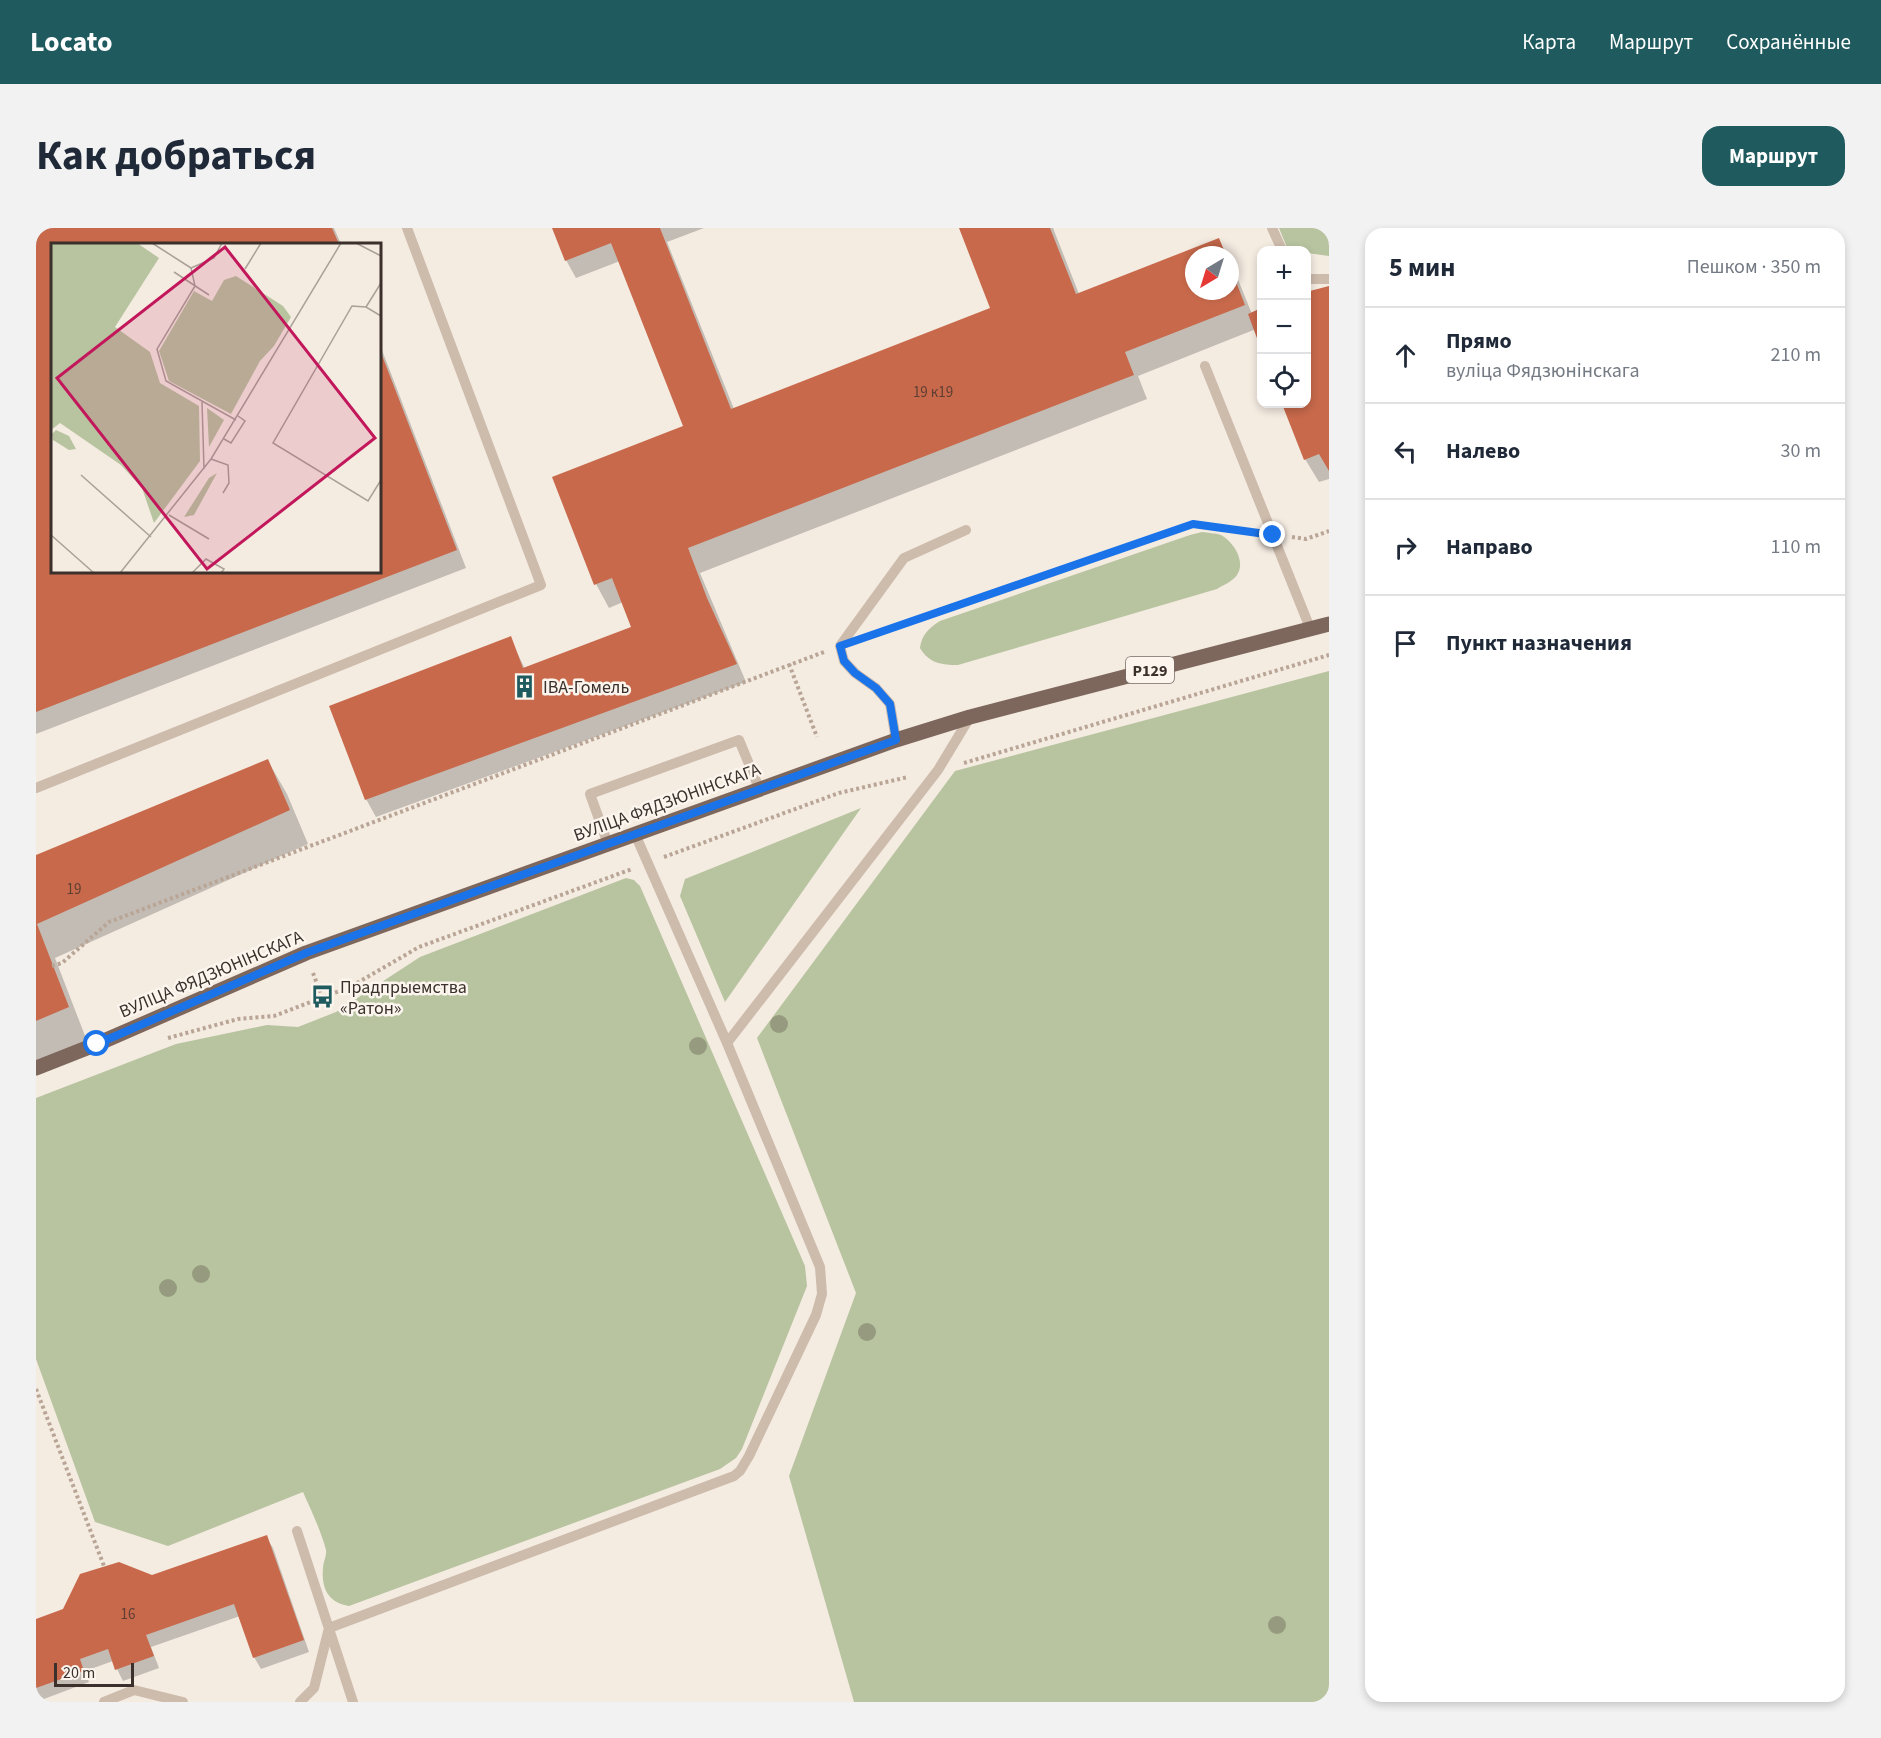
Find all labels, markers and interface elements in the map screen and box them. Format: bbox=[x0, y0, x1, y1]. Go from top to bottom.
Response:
text: Locato bbox=[30, 22, 112, 62]
text: Карта bbox=[1522, 27, 1576, 57]
text: Маршрут bbox=[1609, 27, 1693, 57]
text: Сохранённые bbox=[1726, 27, 1851, 57]
text: Как добраться bbox=[36, 126, 316, 186]
button: Маршрут bbox=[1702, 126, 1845, 186]
inset map bbox=[51, 243, 381, 573]
north arrow bbox=[1185, 246, 1239, 300]
map controls bbox=[1257, 246, 1311, 408]
button: + bbox=[1257, 246, 1311, 300]
text: 5 мин bbox=[1389, 249, 1455, 286]
text: Пешком · 350 m bbox=[1687, 253, 1821, 281]
button: − bbox=[1257, 300, 1311, 354]
text: Прямо bbox=[1446, 325, 1512, 357]
icon: ahead bbox=[1389, 339, 1422, 372]
text: 210 m bbox=[1771, 341, 1821, 369]
button: locate bbox=[1257, 354, 1311, 408]
text: вуліца Фядзюнінскага bbox=[1446, 357, 1639, 385]
house number: 19 к19 bbox=[913, 382, 953, 403]
icon: left bbox=[1389, 435, 1422, 468]
text: Налево bbox=[1446, 435, 1520, 467]
text: 30 m bbox=[1781, 437, 1821, 465]
route end bbox=[1259, 521, 1285, 547]
icon: right bbox=[1389, 531, 1422, 564]
text: Направо bbox=[1446, 531, 1533, 563]
text: 110 m bbox=[1771, 533, 1821, 561]
icon: arrive bbox=[1389, 627, 1422, 660]
text: Пункт назначения bbox=[1446, 627, 1632, 659]
road number: Р129 bbox=[1126, 657, 1174, 683]
building icon: IBA-Гомель bbox=[512, 674, 538, 700]
place label: IBA-Гомель bbox=[543, 675, 629, 700]
street label: ВУЛІЦА ФЯДЗЮНІНСКАГА bbox=[570, 757, 764, 848]
house number: 19 bbox=[67, 879, 81, 900]
street label: ВУЛІЦА ФЯДЗЮНІНСКАГА bbox=[116, 924, 307, 1025]
place label: Прадпрыемства «Ратон» bbox=[340, 975, 467, 1021]
bus stop icon: Прадпрыемства «Ратон» bbox=[309, 984, 335, 1010]
route start bbox=[83, 1030, 109, 1056]
house number: 16 bbox=[121, 1604, 135, 1625]
scale bar bbox=[54, 1660, 134, 1688]
text: 20 m bbox=[63, 1662, 95, 1684]

